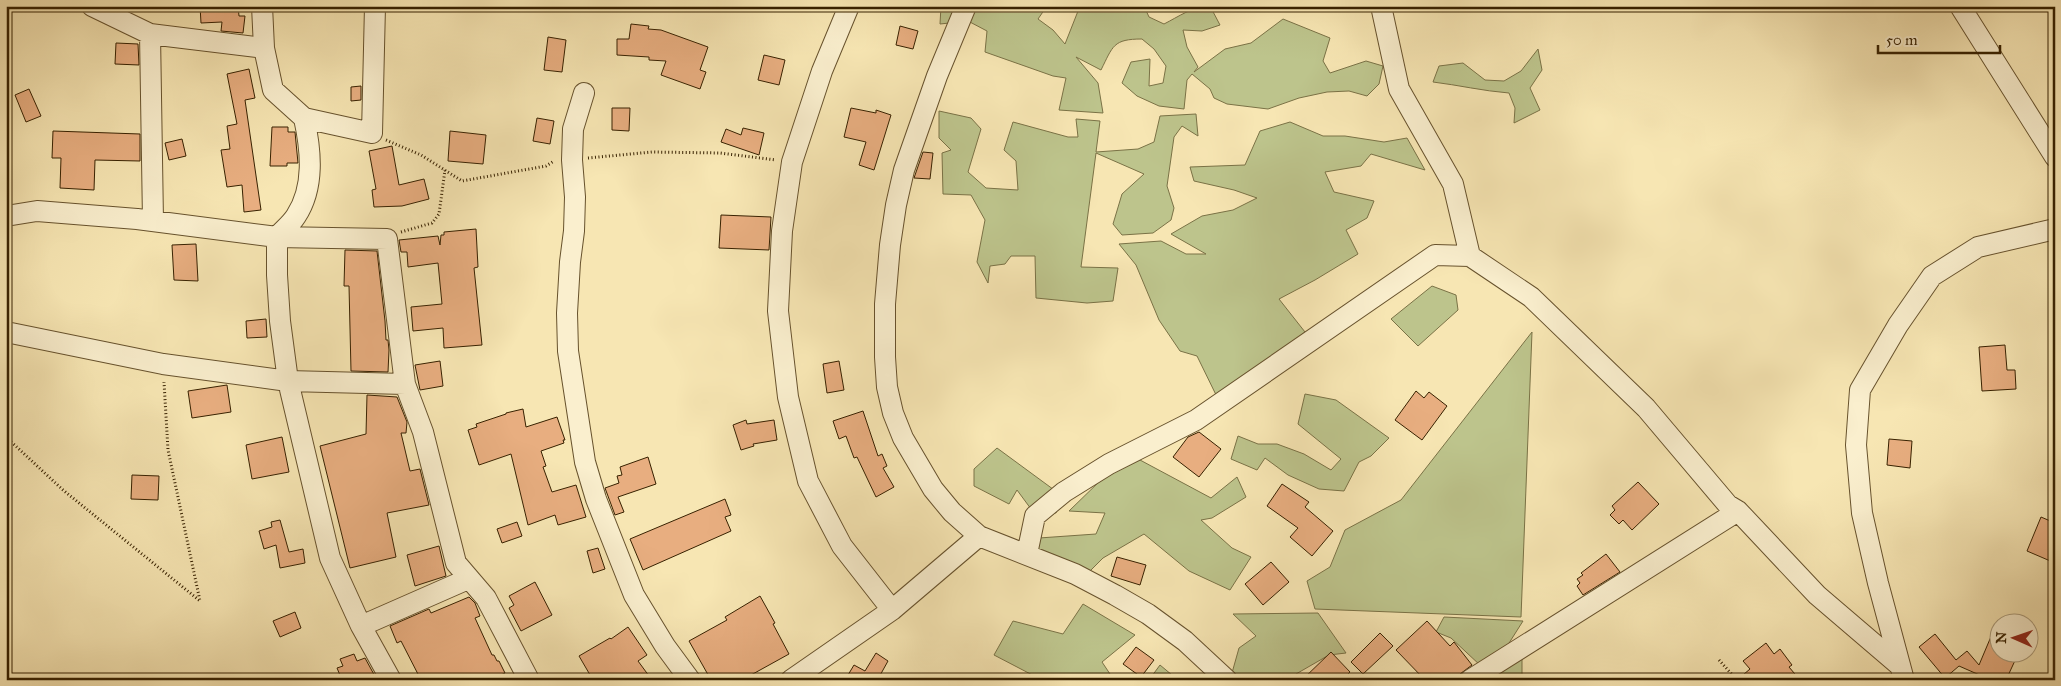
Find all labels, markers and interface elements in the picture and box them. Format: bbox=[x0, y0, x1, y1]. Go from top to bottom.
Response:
scale bar bbox=[1878, 22, 2001, 54]
text: 50 m bbox=[1886, 31, 1918, 49]
north arrow bbox=[1988, 614, 2038, 664]
text: N bbox=[1993, 631, 2010, 644]

